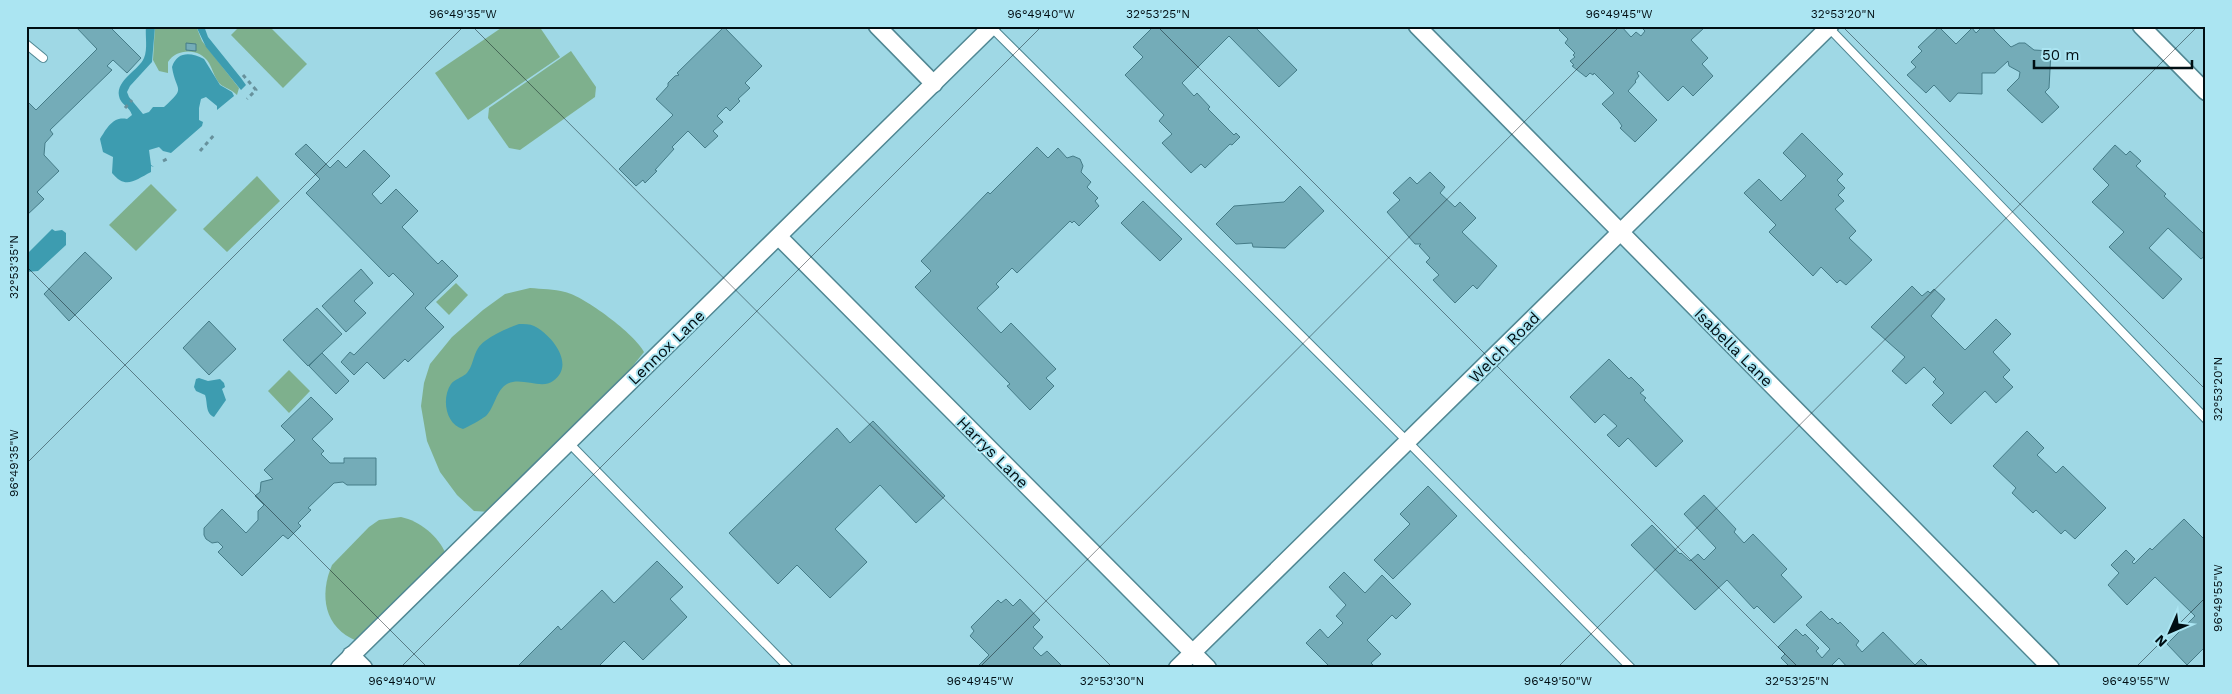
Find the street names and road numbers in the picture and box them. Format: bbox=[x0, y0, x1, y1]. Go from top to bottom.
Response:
street label: Isabella Lane bbox=[1690, 304, 1777, 391]
street label: Lennox Lane bbox=[624, 306, 709, 389]
street label: Welch Road bbox=[1465, 308, 1544, 387]
street label: Harrys Lane bbox=[953, 413, 1032, 492]

